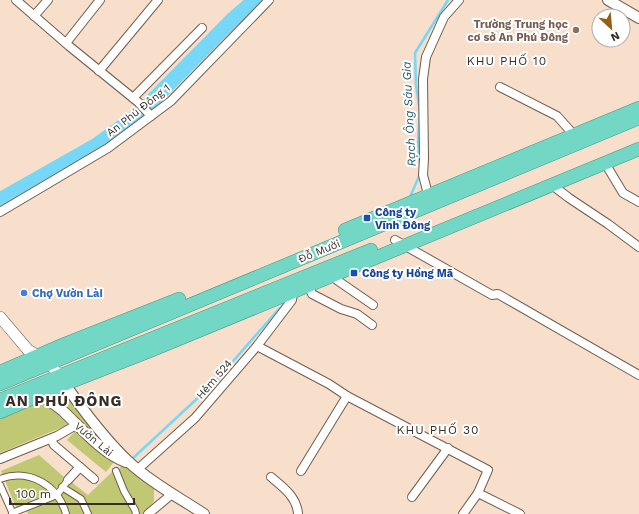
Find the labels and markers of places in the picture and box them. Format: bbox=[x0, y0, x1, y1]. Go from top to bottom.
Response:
place label: Trường Trung học cơ sở An Phú Đông bbox=[467, 18, 569, 44]
marker: Trường Trung học cơ sở An Phú Đông bbox=[571, 25, 581, 35]
place label: Công ty Vĩnh Đông bbox=[375, 206, 431, 232]
marker: Công ty Vĩnh Đông bbox=[362, 213, 372, 223]
place label: Công ty Hồng Mã bbox=[362, 267, 454, 280]
marker: Công ty Hồng Mã bbox=[349, 268, 359, 278]
place label: Chợ Vườn Lài bbox=[32, 287, 103, 300]
marker: Chợ Vườn Lài bbox=[19, 288, 29, 298]

